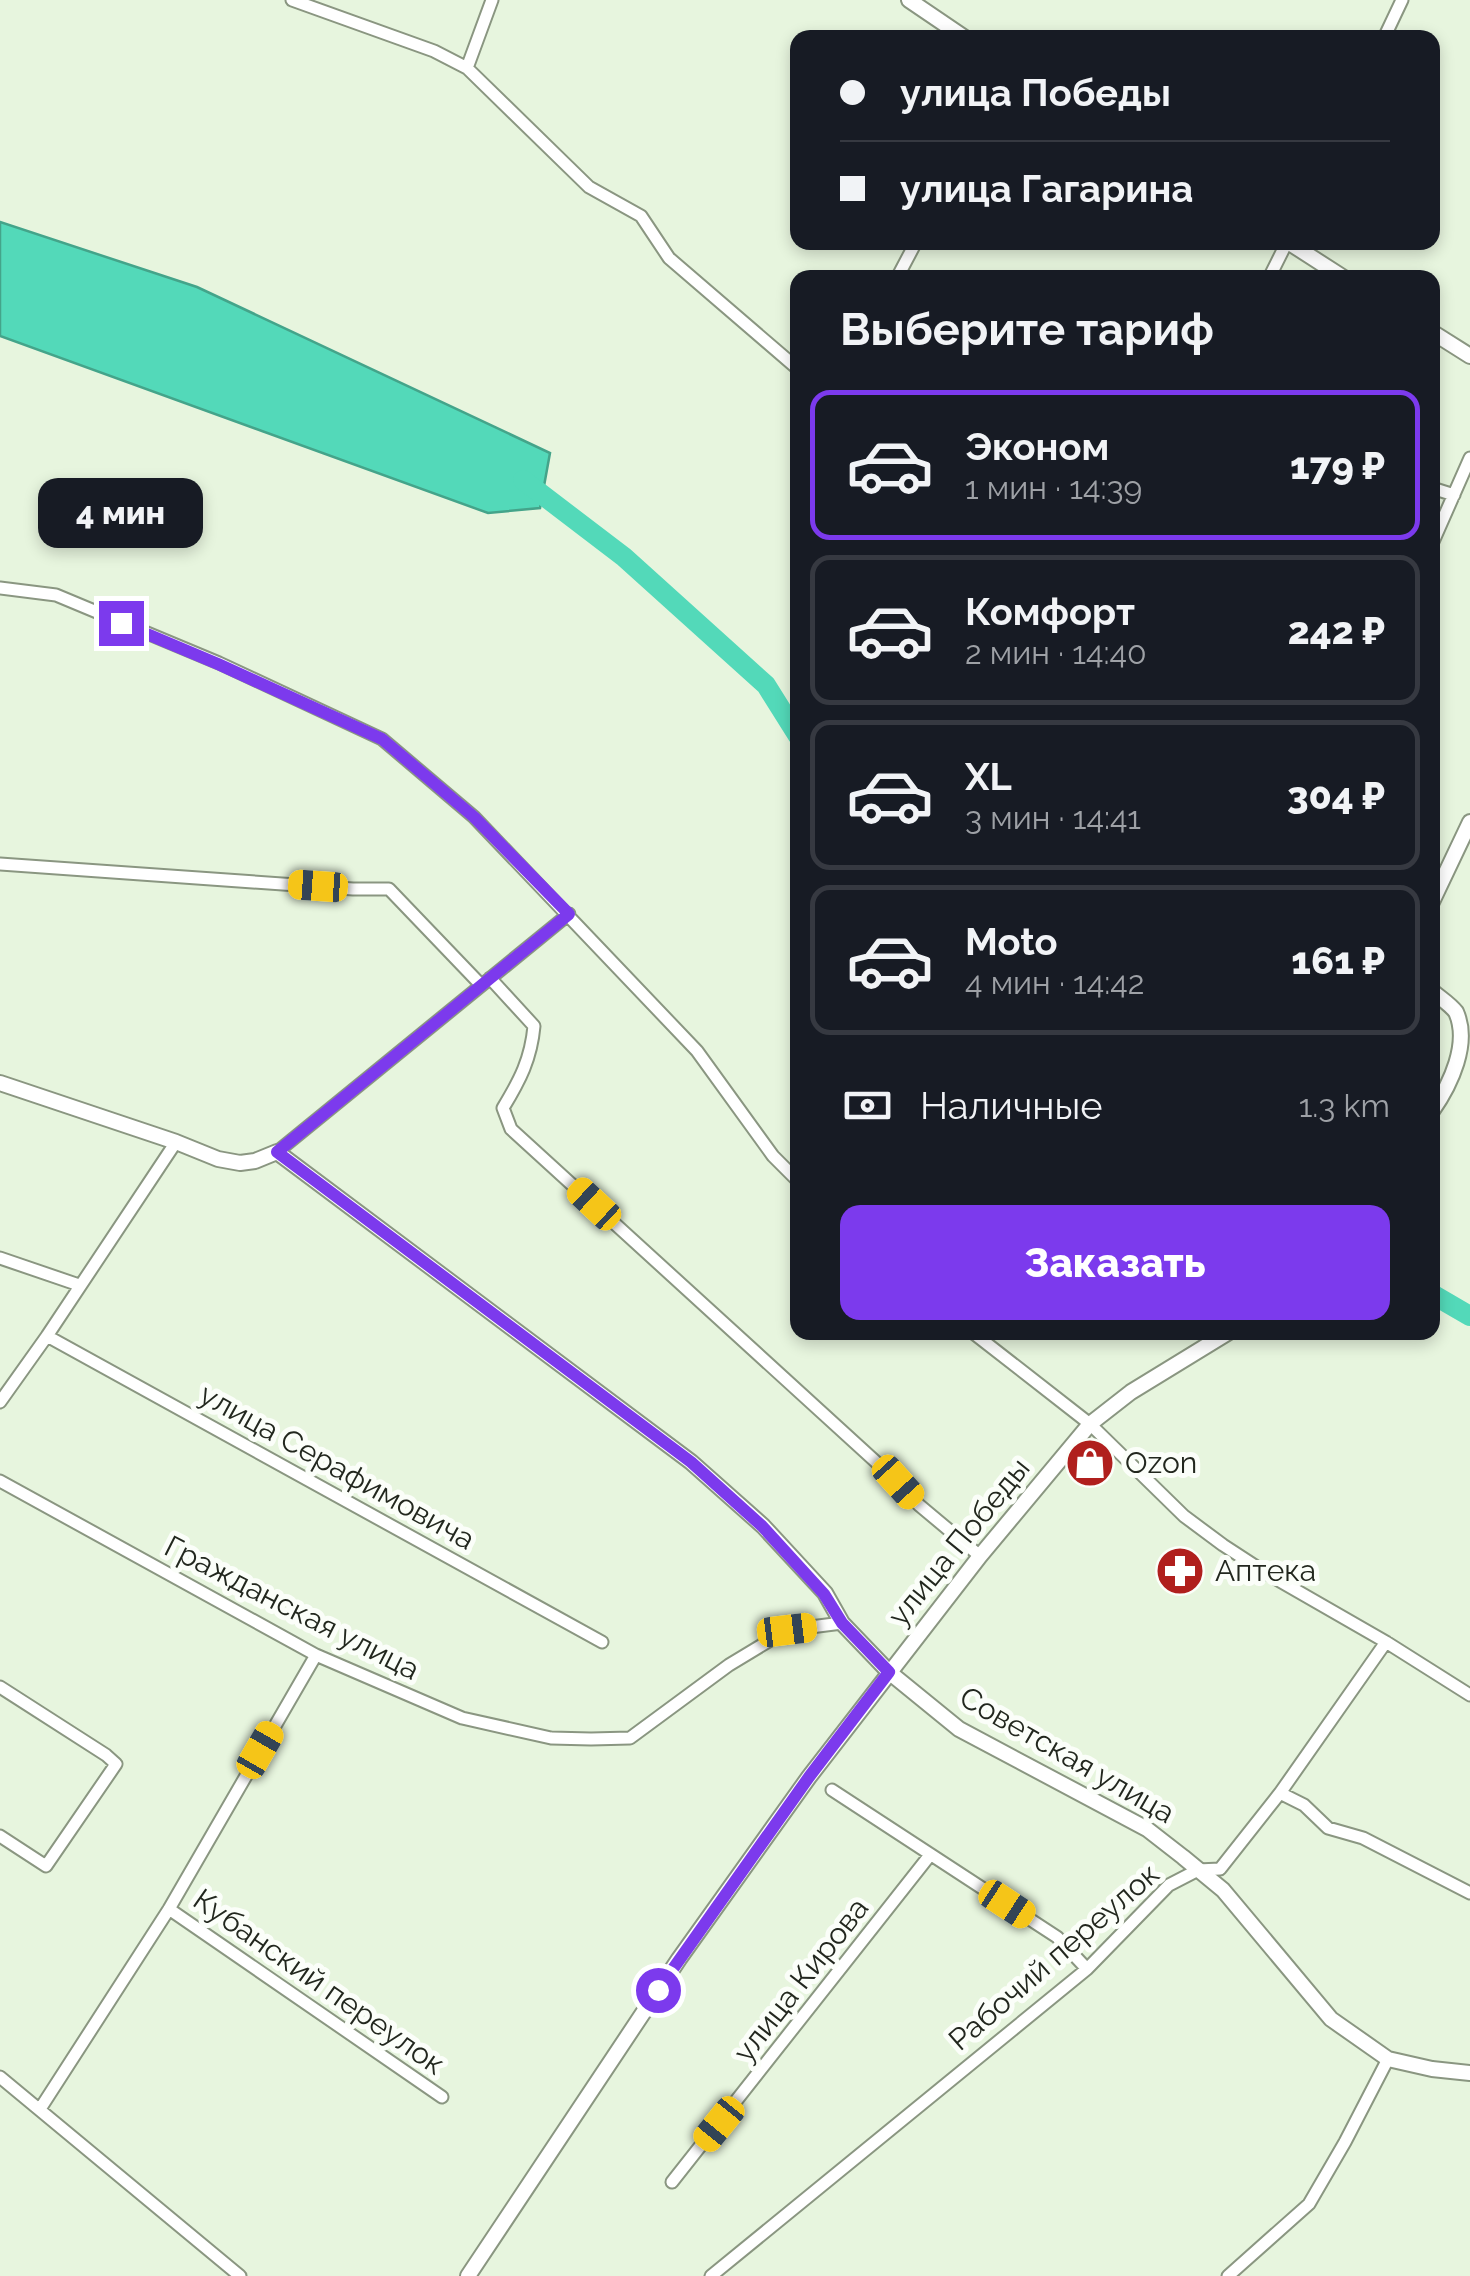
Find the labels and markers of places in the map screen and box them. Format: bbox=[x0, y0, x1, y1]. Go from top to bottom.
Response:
shop icon: Ozon bbox=[1064, 1437, 1116, 1489]
place label: Ozon bbox=[1125, 1445, 1197, 1480]
pharmacy icon: Аптека bbox=[1154, 1545, 1206, 1597]
place label: Аптека bbox=[1215, 1553, 1316, 1588]

